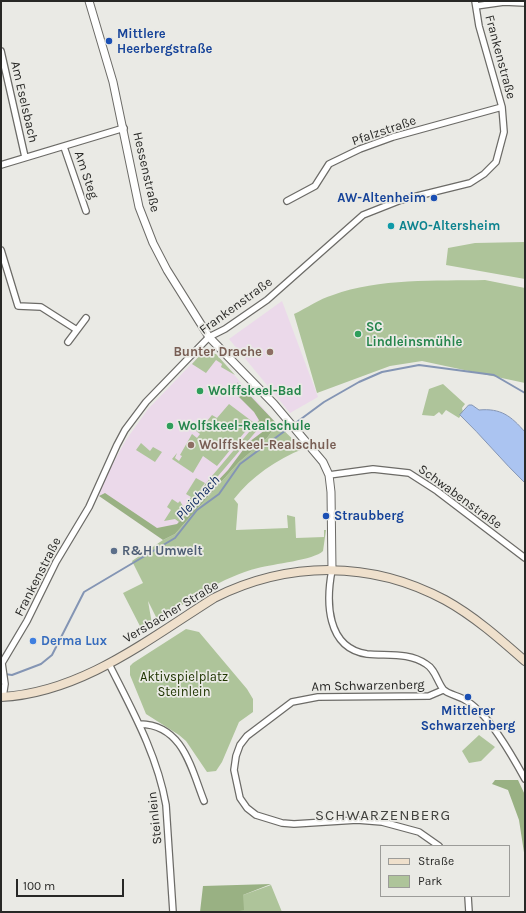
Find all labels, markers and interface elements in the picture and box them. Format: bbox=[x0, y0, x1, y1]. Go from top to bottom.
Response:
street label: Frankenstraße bbox=[481, 13, 519, 101]
place label: Mittlere Heerbergstraße bbox=[117, 26, 213, 57]
marker: Mittlere Heerbergstraße bbox=[104, 36, 114, 46]
street label: Am Eselsbach bbox=[7, 60, 41, 144]
street label: Pfalzstraße bbox=[350, 113, 418, 149]
street label: Hessenstraße bbox=[129, 130, 163, 214]
street label: Am Steg bbox=[71, 149, 101, 201]
place label: AW-Altenheim bbox=[337, 190, 426, 206]
marker: AW-Altenheim bbox=[429, 193, 439, 203]
place label: AWO-Altersheim bbox=[399, 218, 500, 234]
marker: AWO-Altersheim bbox=[386, 221, 396, 231]
street label: Frankenstraße bbox=[196, 274, 276, 338]
place label: SC Lindleinsmühle bbox=[366, 319, 462, 350]
marker: SC Lindleinsmühle bbox=[353, 329, 363, 339]
place label: Bunter Drache bbox=[173, 344, 262, 360]
marker: Bunter Drache bbox=[265, 347, 275, 357]
place label: Wolffskeel-Bad bbox=[208, 383, 302, 399]
marker: Wolffskeel-Bad bbox=[195, 386, 205, 396]
place label: Wolfskeel-Realschule bbox=[178, 418, 311, 434]
marker: Wolfskeel-Realschule bbox=[165, 421, 175, 431]
place label: Wolffskeel-Realschule bbox=[199, 437, 336, 453]
marker: Wolffskeel-Realschule bbox=[186, 440, 196, 450]
street label: Schwabenstraße bbox=[415, 461, 505, 533]
water label: Pleichach bbox=[173, 472, 223, 524]
place label: Straubberg bbox=[334, 508, 404, 524]
marker: Straubberg bbox=[321, 511, 331, 521]
street label: Frankenstraße bbox=[11, 535, 65, 619]
place label: R&H Umwelt bbox=[122, 543, 203, 559]
marker: R&H Umwelt bbox=[109, 546, 119, 556]
street label: Versbacher Straße bbox=[121, 577, 221, 647]
place label: Derma Lux bbox=[41, 633, 107, 649]
marker: Derma Lux bbox=[28, 636, 38, 646]
park label: Aktivspielplatz Steinlein bbox=[140, 669, 228, 700]
street label: Am Schwarzenberg bbox=[311, 677, 425, 695]
marker: Mittlerer Schwarzenberg bbox=[463, 692, 473, 702]
place label: Mittlerer Schwarzenberg bbox=[421, 703, 515, 734]
street label: Steinlein bbox=[144, 791, 166, 845]
district label: SCHWARZENBERG bbox=[315, 807, 451, 825]
legend bbox=[380, 845, 510, 897]
text: Straße bbox=[418, 854, 454, 868]
scale bar bbox=[18, 871, 126, 897]
text: Park bbox=[418, 874, 442, 888]
text: 100 m bbox=[23, 879, 55, 893]

